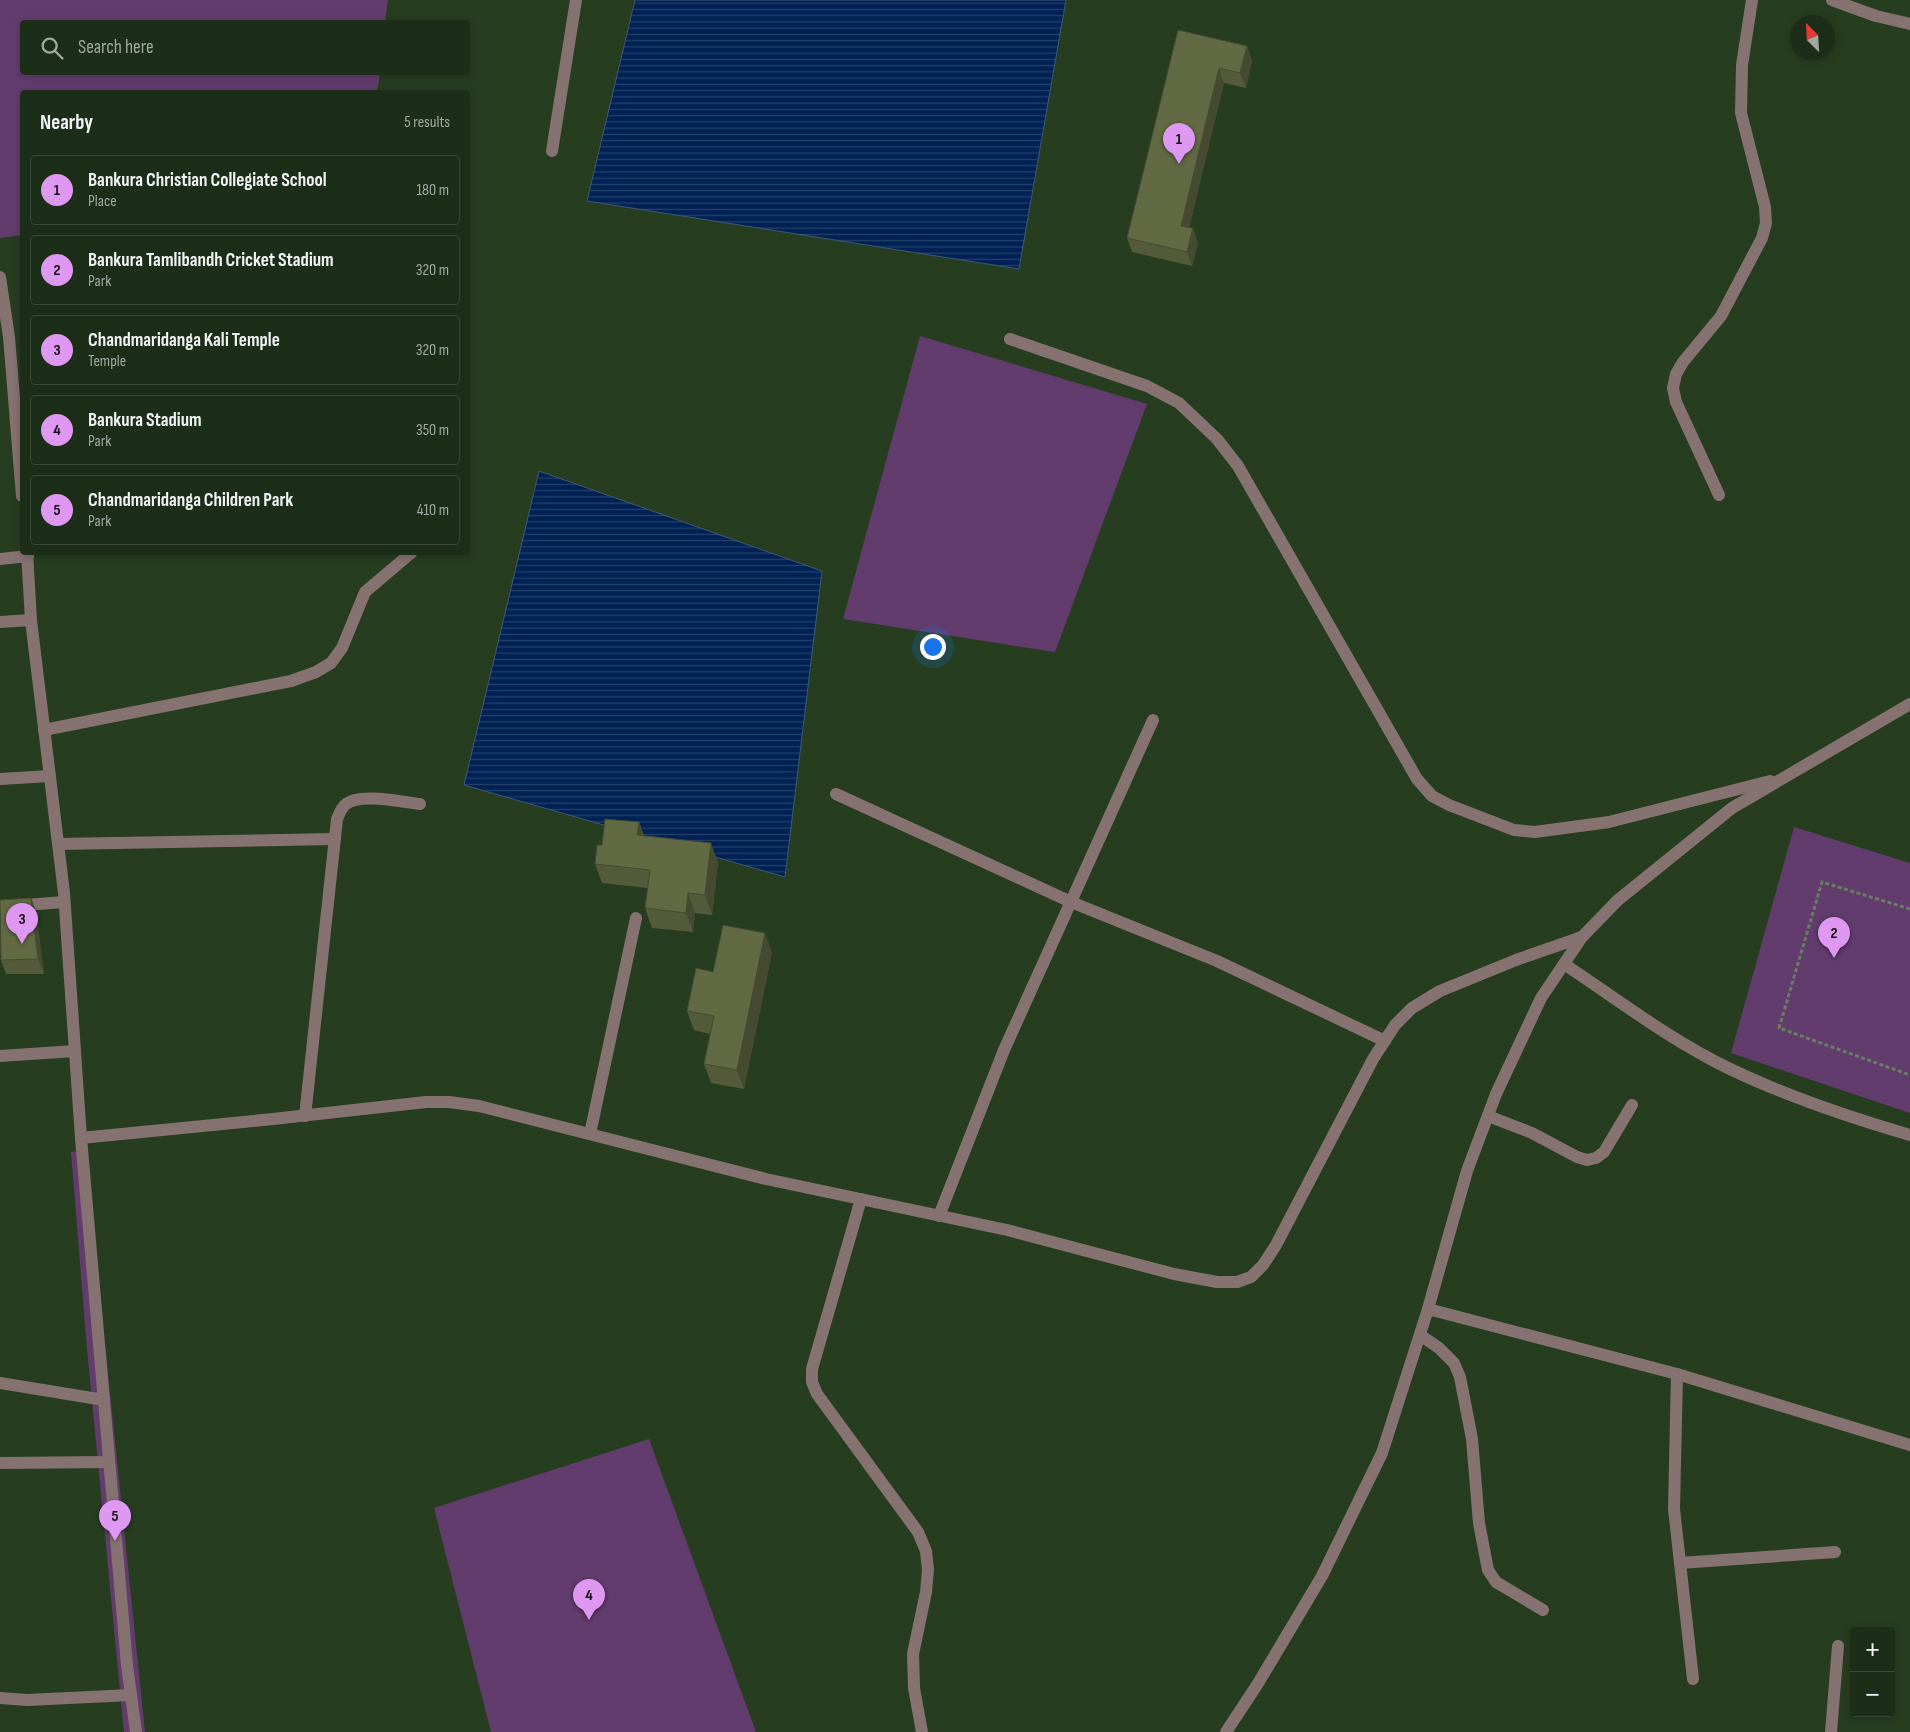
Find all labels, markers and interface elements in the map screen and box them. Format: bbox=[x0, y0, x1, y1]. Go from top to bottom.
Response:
north arrow bbox=[1790, 15, 1835, 60]
search box bbox=[20, 20, 470, 75]
icon: search bbox=[38, 34, 66, 62]
text: Search here bbox=[78, 36, 154, 59]
text: Nearby bbox=[40, 110, 93, 135]
text: 5 results bbox=[404, 113, 450, 132]
pin: 1 bbox=[1163, 123, 1195, 164]
text: Bankura Christian Collegiate School bbox=[88, 169, 327, 192]
text: 1 bbox=[54, 181, 60, 200]
text: 180 m bbox=[416, 181, 449, 200]
text: Place bbox=[88, 192, 117, 211]
text: Bankura Tamlibandh Cricket Stadium bbox=[88, 249, 334, 272]
text: 2 bbox=[53, 261, 61, 280]
text: 320 m bbox=[416, 261, 449, 280]
text: Park bbox=[88, 272, 111, 291]
text: Chandmaridanga Kali Temple bbox=[88, 329, 280, 352]
text: 3 bbox=[53, 341, 61, 360]
text: 320 m bbox=[416, 341, 449, 360]
text: Temple bbox=[88, 352, 126, 371]
text: Bankura Stadium bbox=[88, 409, 202, 432]
text: 4 bbox=[53, 421, 61, 440]
text: 350 m bbox=[416, 421, 449, 440]
text: Park bbox=[88, 432, 111, 451]
text: Chandmaridanga Children Park bbox=[88, 489, 293, 512]
text: 5 bbox=[53, 501, 61, 520]
text: 410 m bbox=[417, 501, 449, 520]
text: Park bbox=[88, 512, 111, 531]
your location bbox=[920, 634, 946, 660]
pin: 3 bbox=[6, 903, 38, 944]
pin: 2 bbox=[1818, 917, 1850, 958]
pin: 5 bbox=[99, 1500, 131, 1541]
pin: 4 bbox=[573, 1579, 605, 1620]
map controls bbox=[1850, 1627, 1895, 1717]
button: + bbox=[1850, 1627, 1895, 1672]
button: − bbox=[1850, 1672, 1895, 1717]

